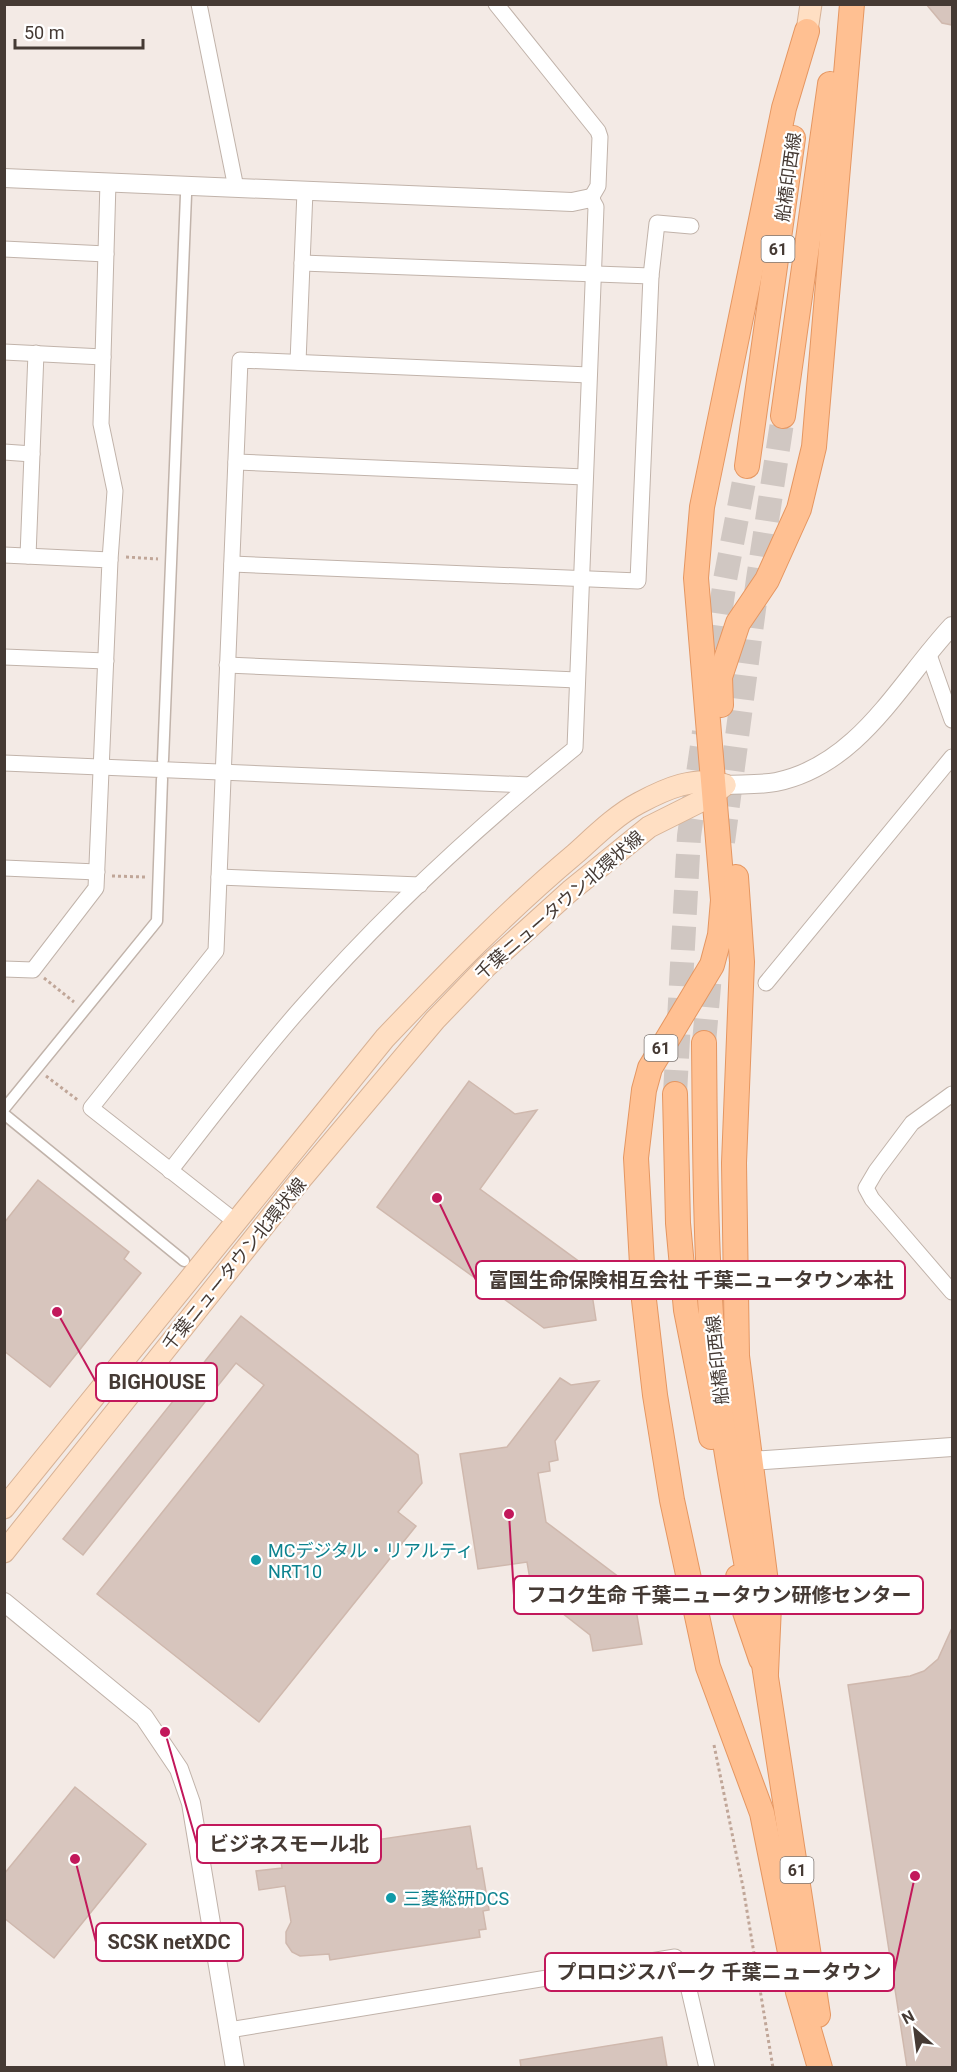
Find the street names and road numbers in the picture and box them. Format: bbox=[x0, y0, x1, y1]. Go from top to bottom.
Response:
street label: 船橋印西線 bbox=[771, 131, 805, 223]
road number: 61 bbox=[762, 236, 794, 262]
street label: 千葉ニュータウン北環状線 bbox=[471, 826, 647, 984]
road number: 61 bbox=[644, 1035, 678, 1061]
street label: 千葉ニュータウン北環状線 bbox=[158, 1173, 310, 1355]
street label: 船橋印西線 bbox=[702, 1314, 732, 1406]
road number: 61 bbox=[780, 1857, 814, 1883]

